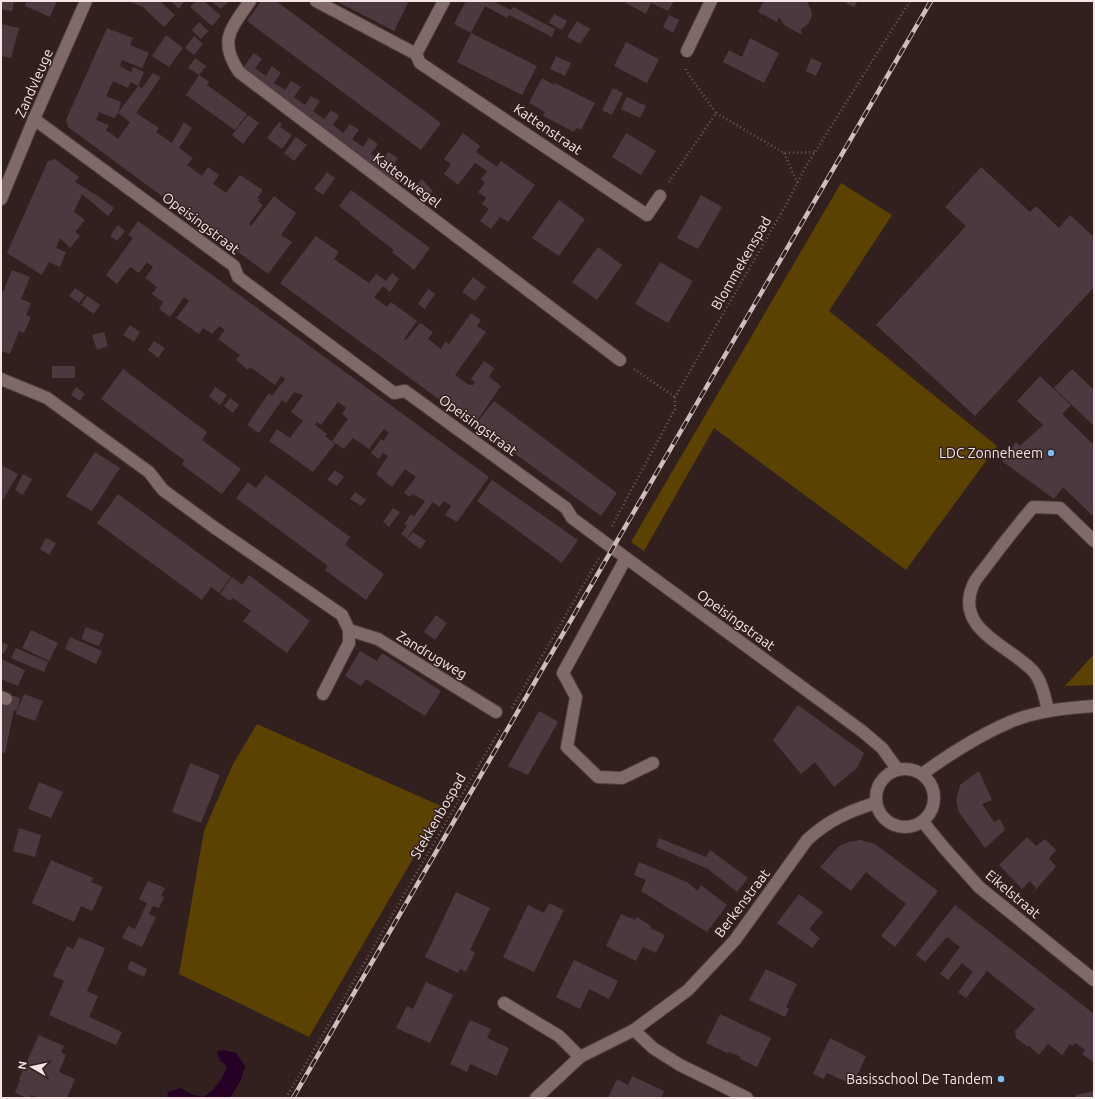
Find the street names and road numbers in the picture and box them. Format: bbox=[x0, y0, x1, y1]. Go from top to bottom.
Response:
street label: Zandvleuge bbox=[12, 46, 56, 120]
street label: Kattenstraat bbox=[511, 100, 586, 158]
street label: Kattenwegel bbox=[370, 149, 444, 211]
street label: Opeisingstraat bbox=[159, 189, 243, 258]
street label: Blommekenspad bbox=[708, 214, 774, 312]
street label: Opeisingstraat bbox=[436, 391, 521, 459]
street label: Opeisingstraat bbox=[694, 586, 779, 654]
street label: Zandrugweg bbox=[394, 628, 470, 682]
street label: Stekkenbospad bbox=[407, 770, 469, 862]
street label: Berkenstraat bbox=[711, 865, 773, 940]
street label: Eikelstraat bbox=[982, 867, 1044, 922]

